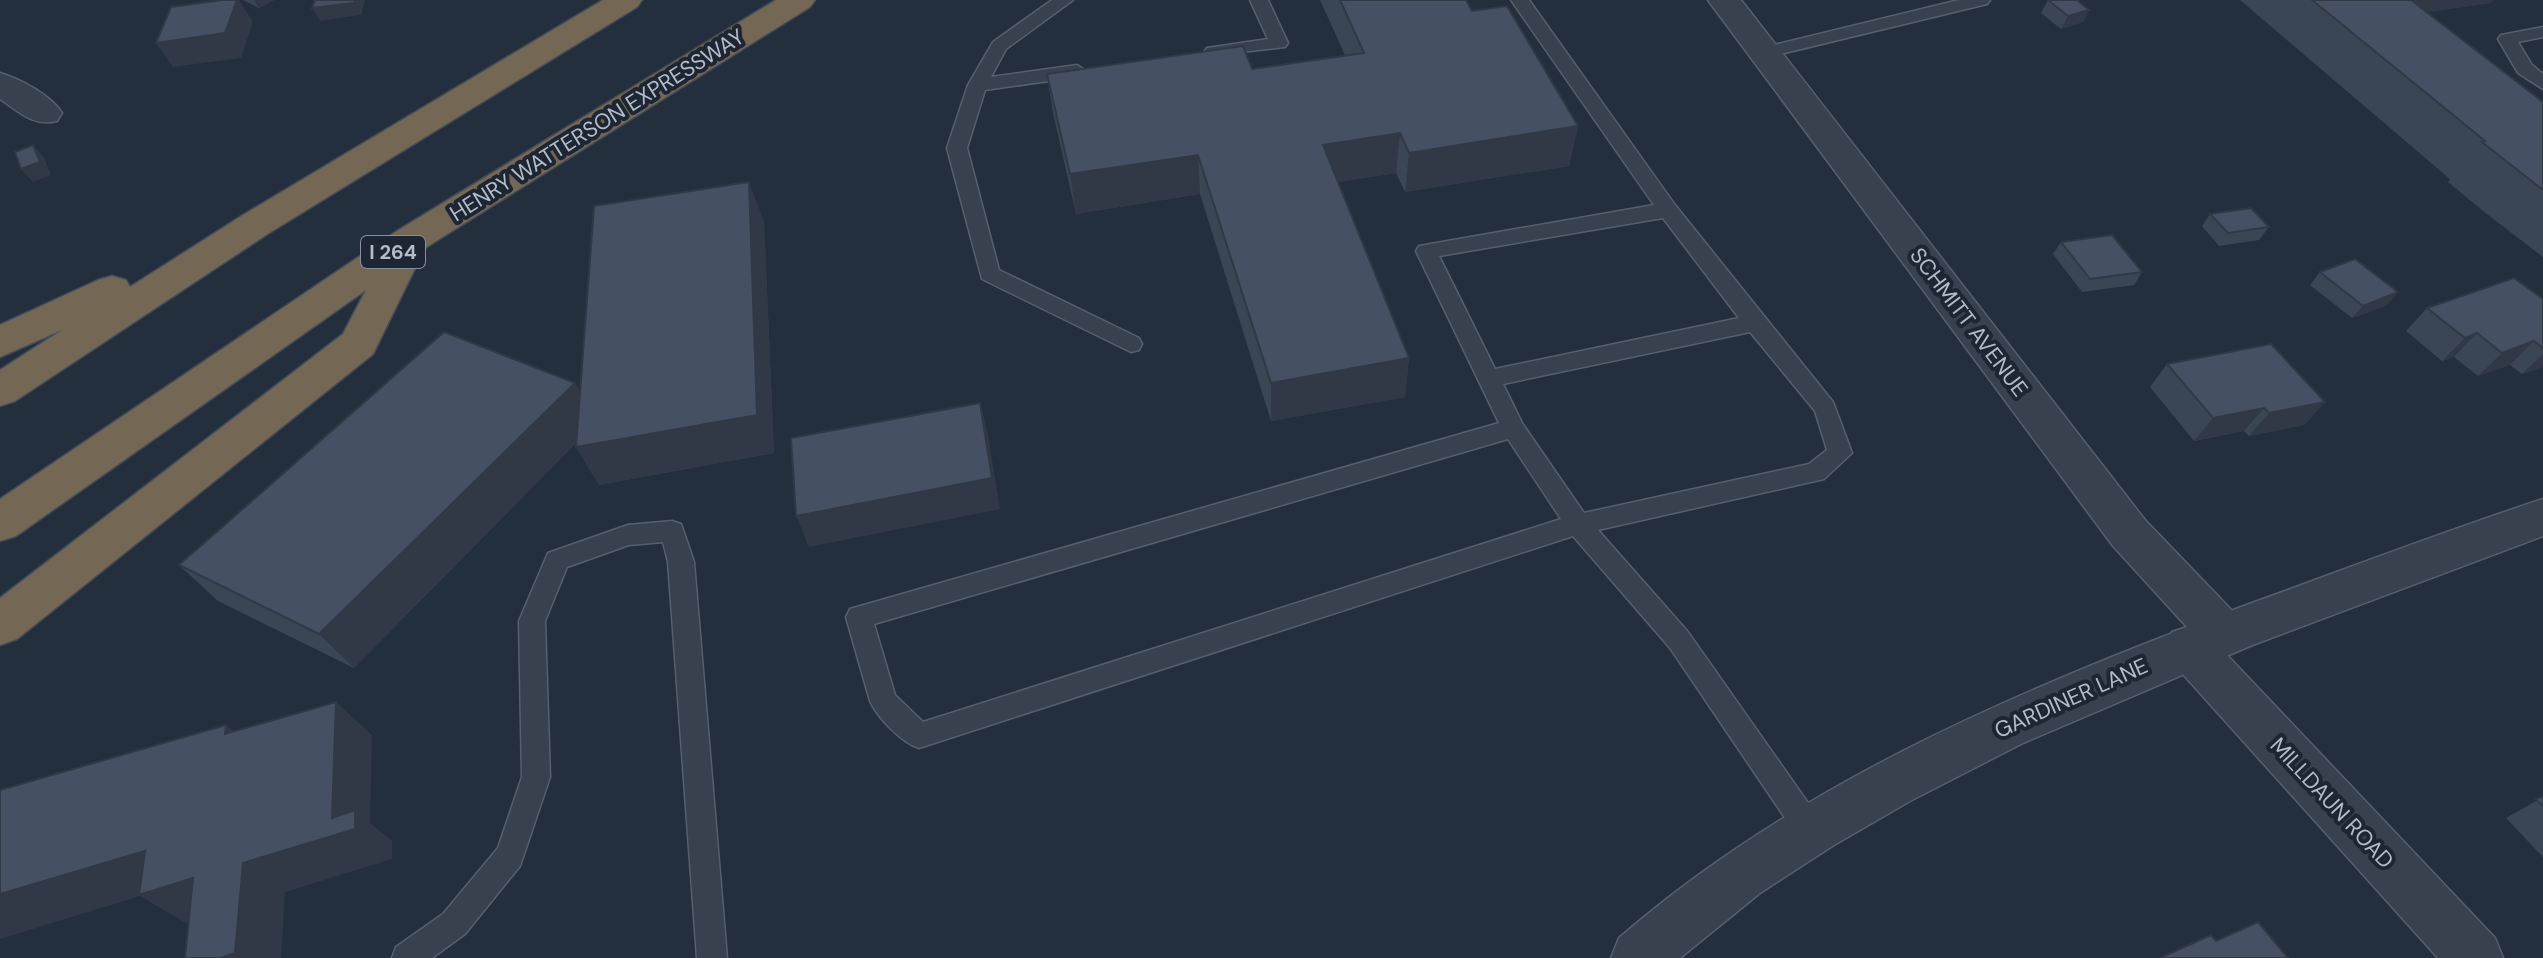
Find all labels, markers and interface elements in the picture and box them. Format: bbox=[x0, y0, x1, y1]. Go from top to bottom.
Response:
street label: HENRY WATTERSON EXPRESSWAY bbox=[444, 22, 750, 228]
road number: I 264 bbox=[361, 236, 425, 268]
street label: SCHMITT AVENUE bbox=[1903, 242, 2035, 402]
street label: GARDINER LANE bbox=[1990, 651, 2152, 745]
street label: MILLDAUN ROAD bbox=[2264, 731, 2400, 875]

